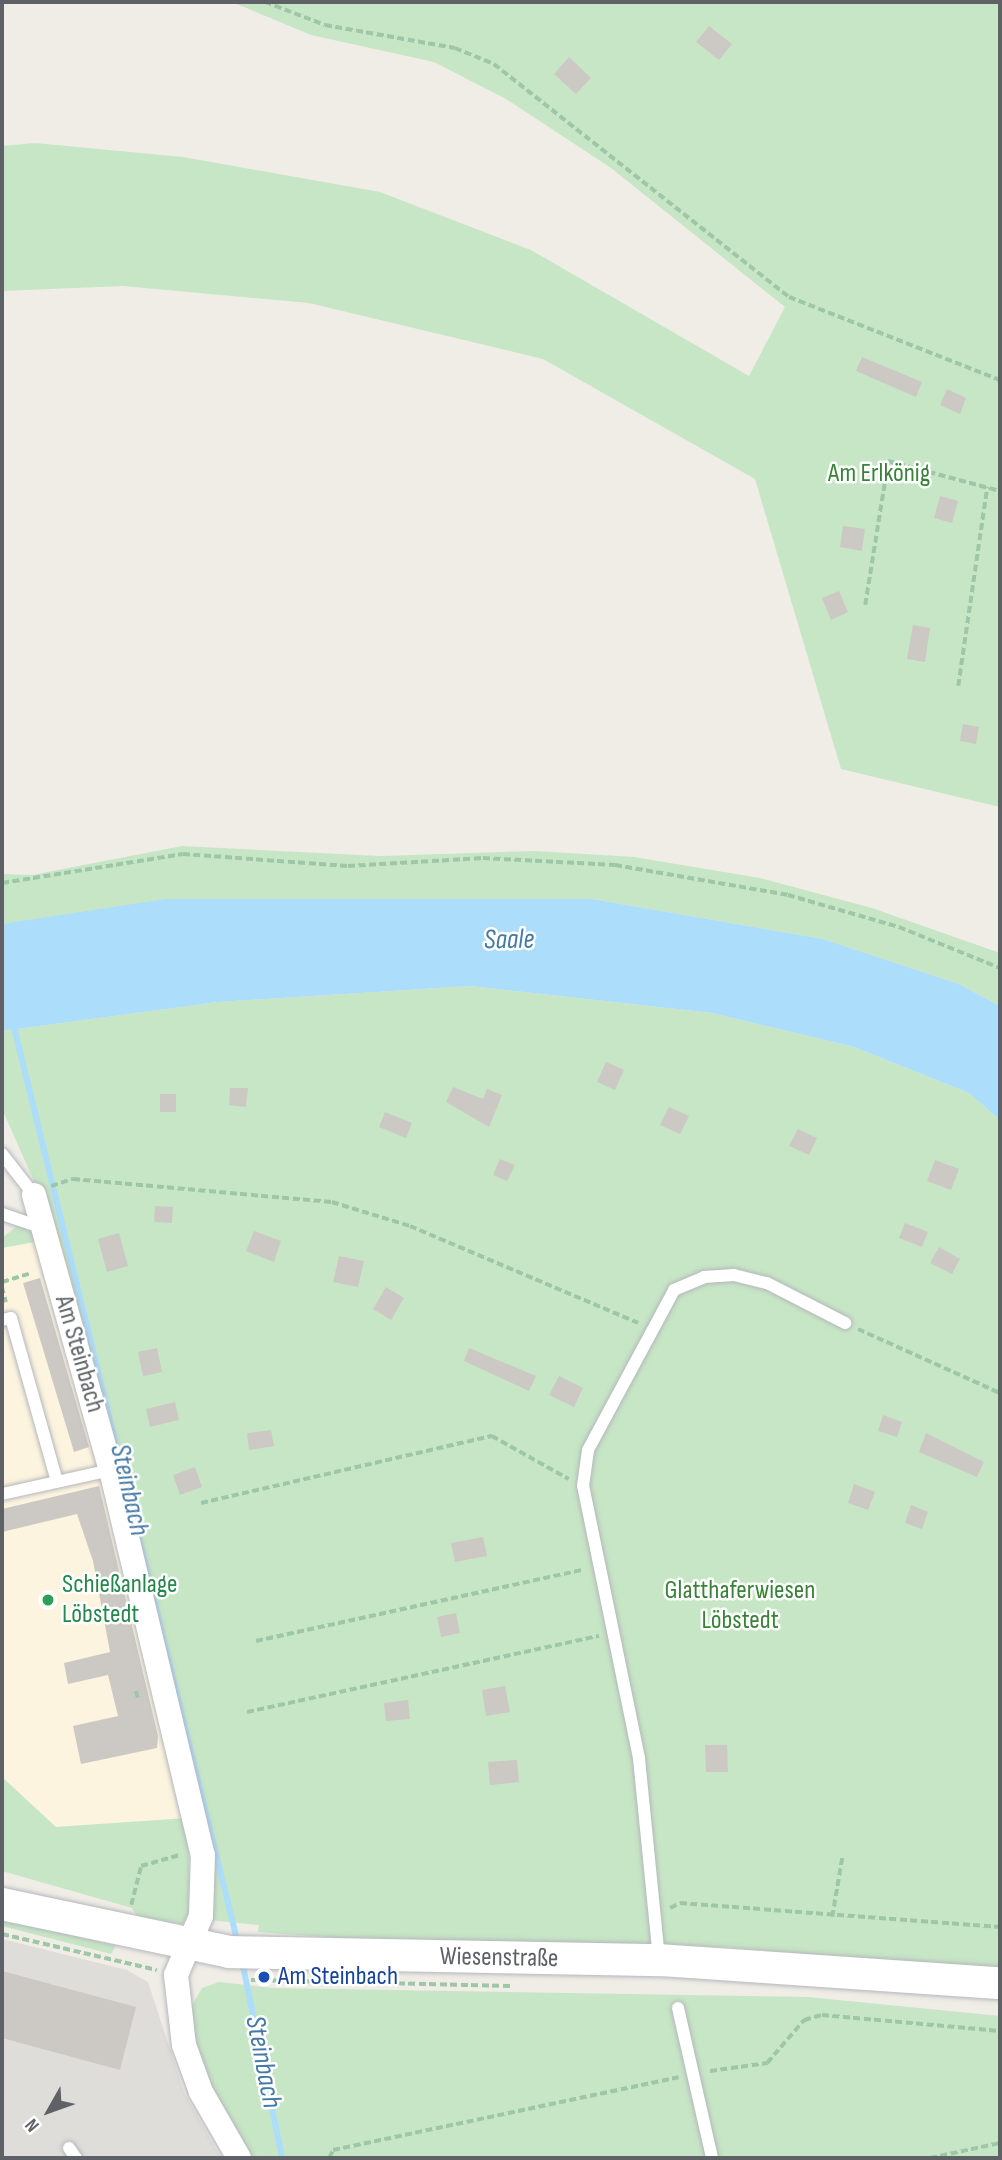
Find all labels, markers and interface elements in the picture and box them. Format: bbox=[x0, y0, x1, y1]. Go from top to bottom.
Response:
park label: Am Erlkönig bbox=[828, 458, 930, 490]
water label: Saale bbox=[483, 923, 535, 957]
street label: Am Steinbach bbox=[47, 1292, 111, 1416]
water label: Steinbach bbox=[102, 1441, 156, 1539]
place label: Schießanlage Löbstedt bbox=[62, 1569, 178, 1630]
park label: Glatthaferwiesen Löbstedt bbox=[665, 1575, 815, 1636]
marker: Schießanlage Löbstedt bbox=[40, 1592, 56, 1608]
street label: Wiesenstraße bbox=[439, 1941, 559, 1975]
place label: Am Steinbach bbox=[278, 1961, 398, 1993]
marker: Am Steinbach bbox=[256, 1969, 272, 1985]
water label: Steinbach bbox=[238, 2013, 288, 2111]
north arrow bbox=[14, 2076, 84, 2146]
text: N bbox=[20, 2114, 45, 2136]

